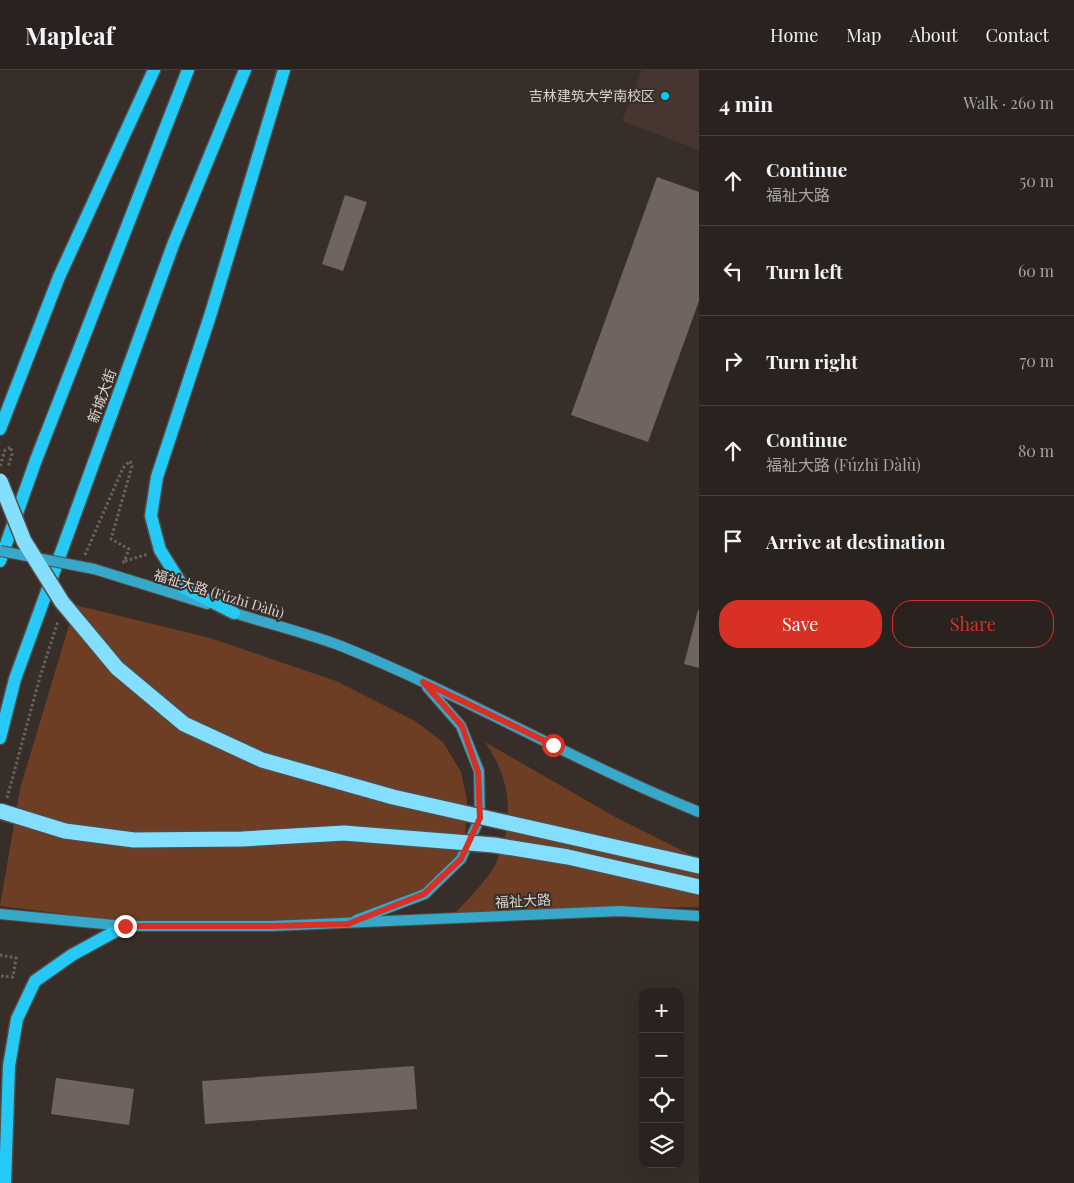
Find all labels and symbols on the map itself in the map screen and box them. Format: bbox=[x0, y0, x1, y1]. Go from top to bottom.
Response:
place label: 吉林建筑大学南校区 bbox=[529, 86, 655, 105]
marker: 吉林建筑大学南校区 bbox=[659, 90, 671, 102]
street label: 新城大街 bbox=[83, 366, 120, 425]
street label: 福祉大路 (Fúzhǐ Dàlù) bbox=[152, 565, 287, 622]
route start bbox=[542, 734, 565, 757]
street label: 福祉大路 bbox=[495, 890, 551, 911]
route end bbox=[114, 915, 137, 938]

